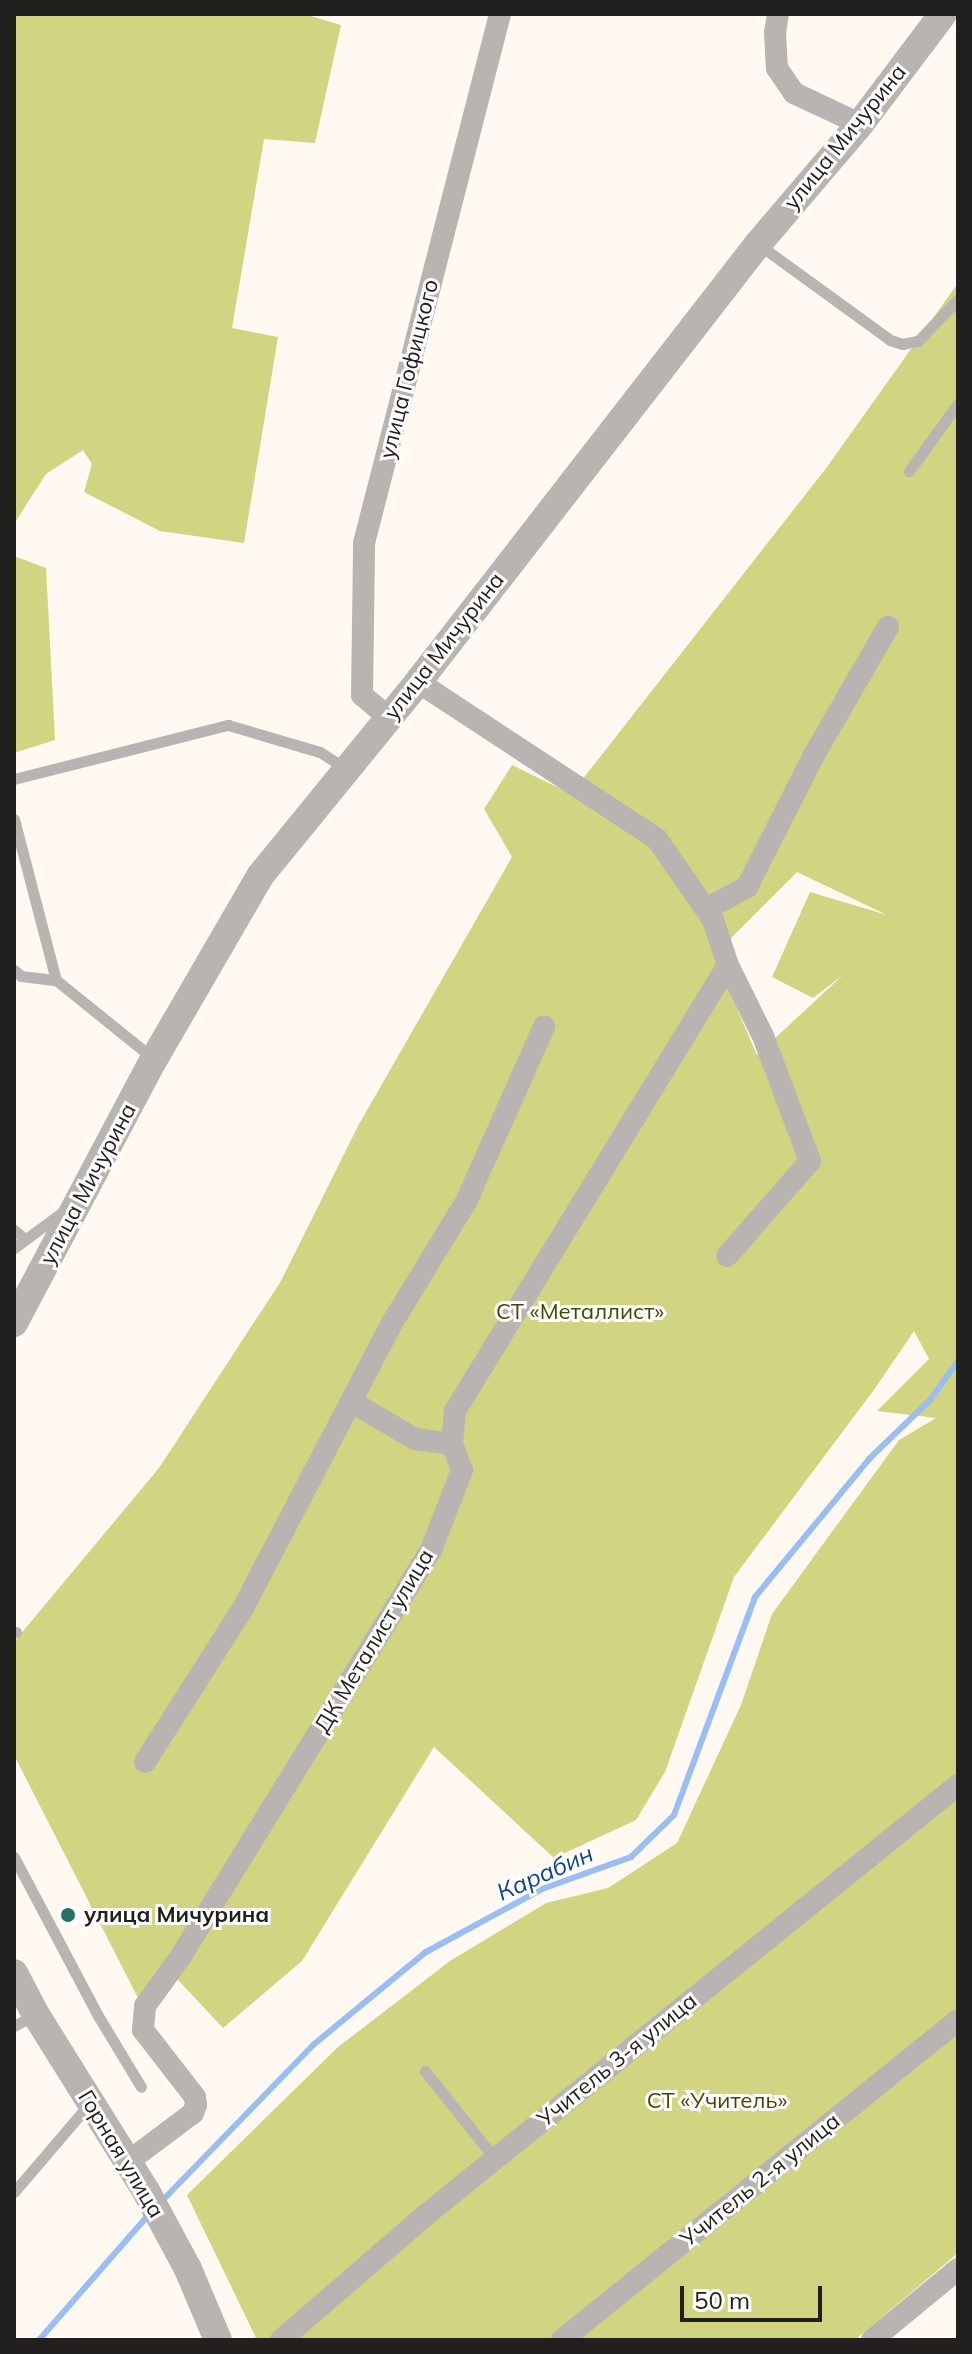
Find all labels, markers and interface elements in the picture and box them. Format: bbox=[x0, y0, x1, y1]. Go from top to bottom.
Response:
street label: улица Мичурина bbox=[778, 59, 912, 215]
street label: улица Гофицкого bbox=[374, 277, 444, 461]
street label: улица Мичурина bbox=[378, 567, 510, 725]
street label: улица Мичурина bbox=[34, 1099, 142, 1269]
park label: СТ «Металлист» bbox=[496, 1299, 664, 1325]
street label: ДК Металист улица bbox=[309, 1544, 439, 1738]
water label: Карабин bbox=[492, 1839, 598, 1907]
place label: улица Мичурина bbox=[84, 1902, 269, 1928]
marker: улица Мичурина bbox=[59, 1906, 77, 1924]
street label: Учитель 3-я улица bbox=[532, 1988, 702, 2132]
street label: Горная улица bbox=[73, 2085, 169, 2223]
park label: СТ «Учитель» bbox=[647, 2088, 787, 2114]
street label: Учитель 2-я улица bbox=[675, 2108, 845, 2252]
scale bar bbox=[684, 2270, 826, 2320]
text: 50 m bbox=[694, 2285, 750, 2315]

